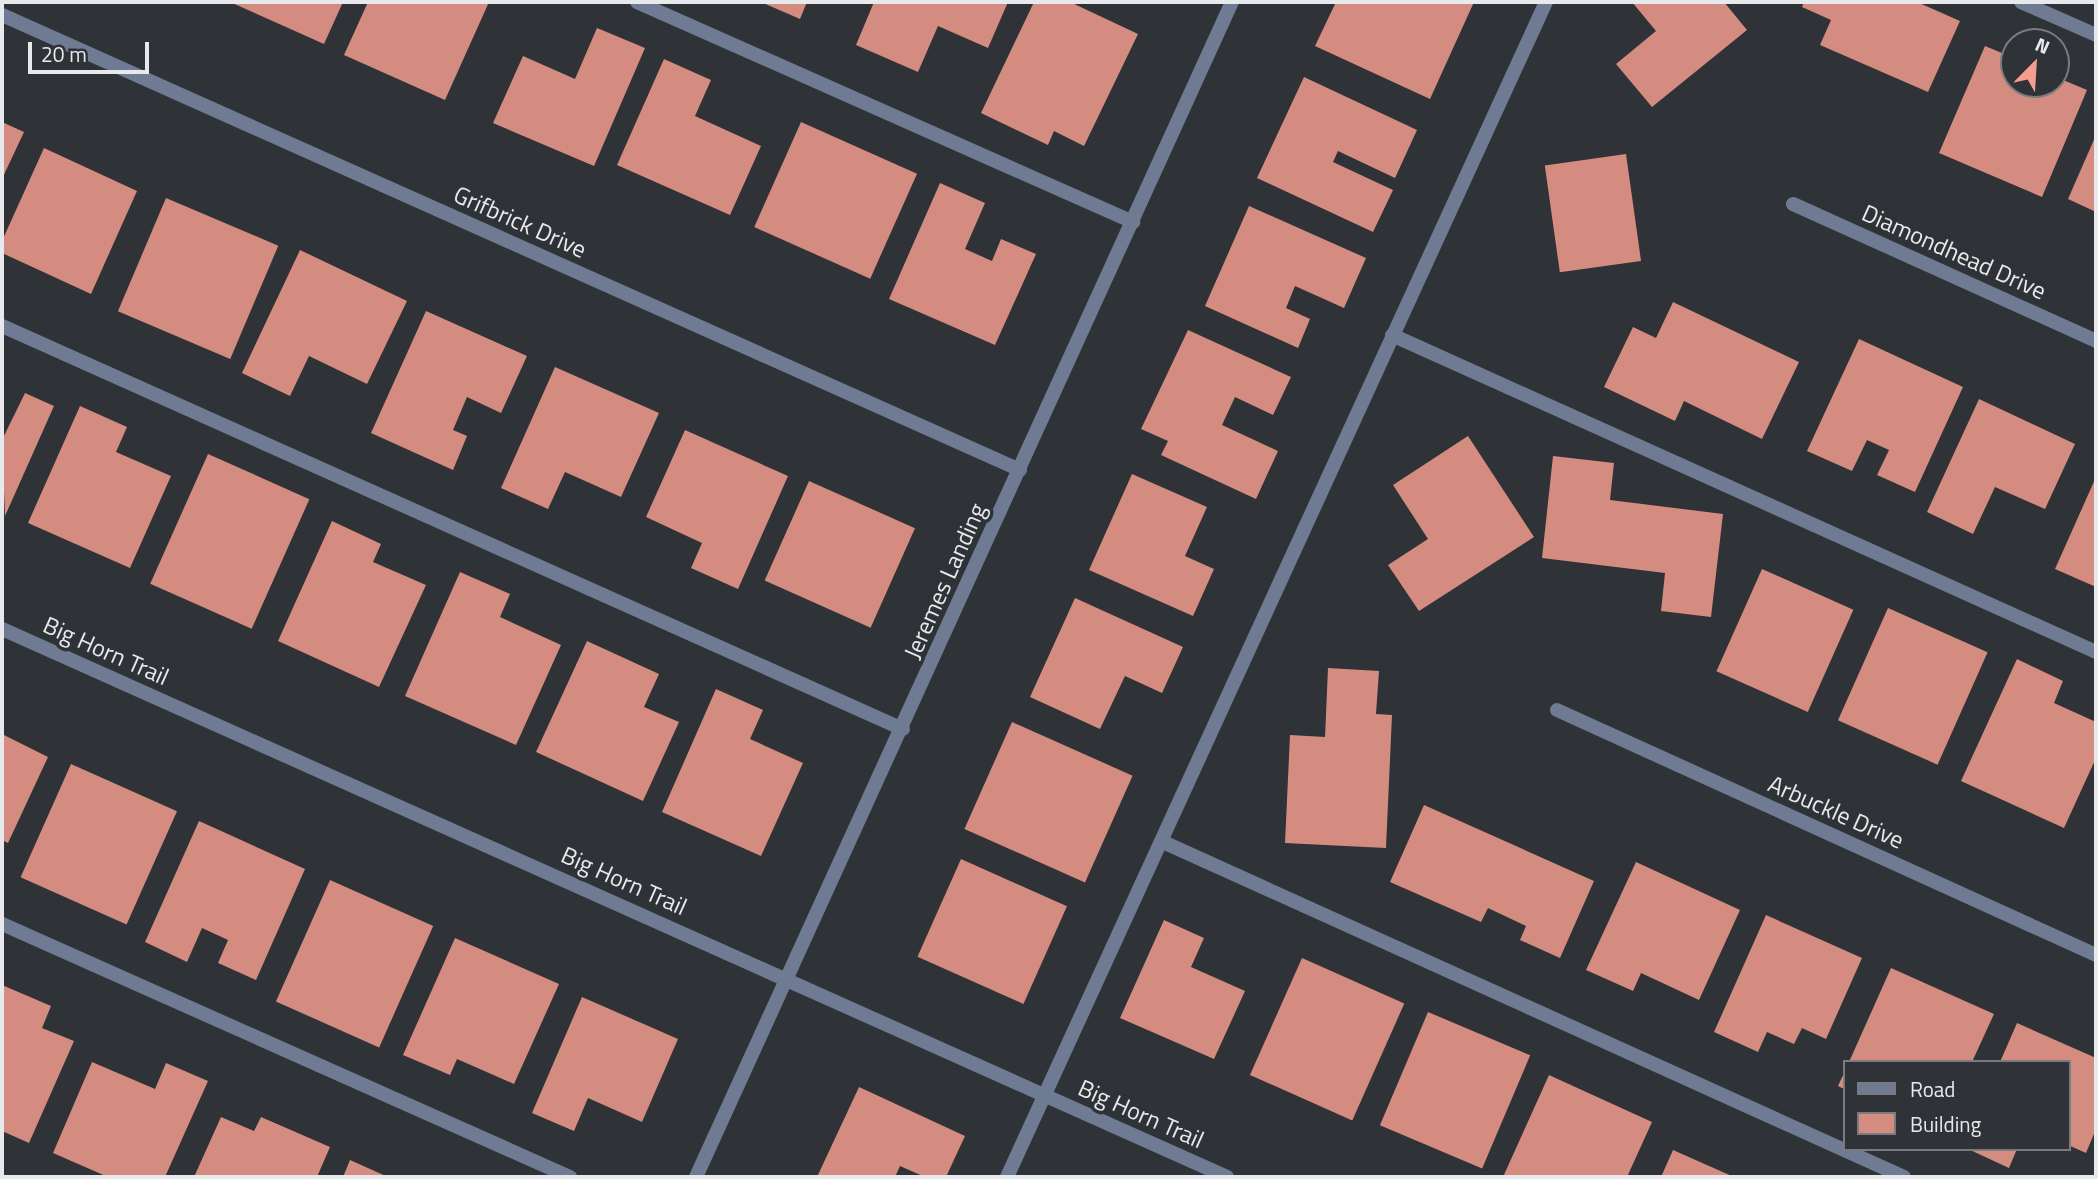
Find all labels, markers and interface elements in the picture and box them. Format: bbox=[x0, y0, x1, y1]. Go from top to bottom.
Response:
scale bar bbox=[32, 28, 152, 72]
north arrow bbox=[2000, 28, 2070, 98]
text: N bbox=[2031, 29, 2055, 61]
text: 20 m bbox=[41, 38, 87, 70]
street label: Grifbrick Drive bbox=[449, 180, 591, 264]
street label: Diamondhead Drive bbox=[1857, 198, 2051, 306]
street label: Jeremes Landing bbox=[898, 499, 992, 663]
street label: Big Horn Trail bbox=[39, 610, 173, 692]
street label: Arbuckle Drive bbox=[1764, 769, 1908, 855]
street label: Big Horn Trail bbox=[557, 840, 691, 922]
legend bbox=[1842, 1060, 2070, 1151]
street label: Big Horn Trail bbox=[1074, 1073, 1208, 1155]
text: Road bbox=[1910, 1073, 1955, 1105]
text: Building bbox=[1910, 1108, 1981, 1140]

